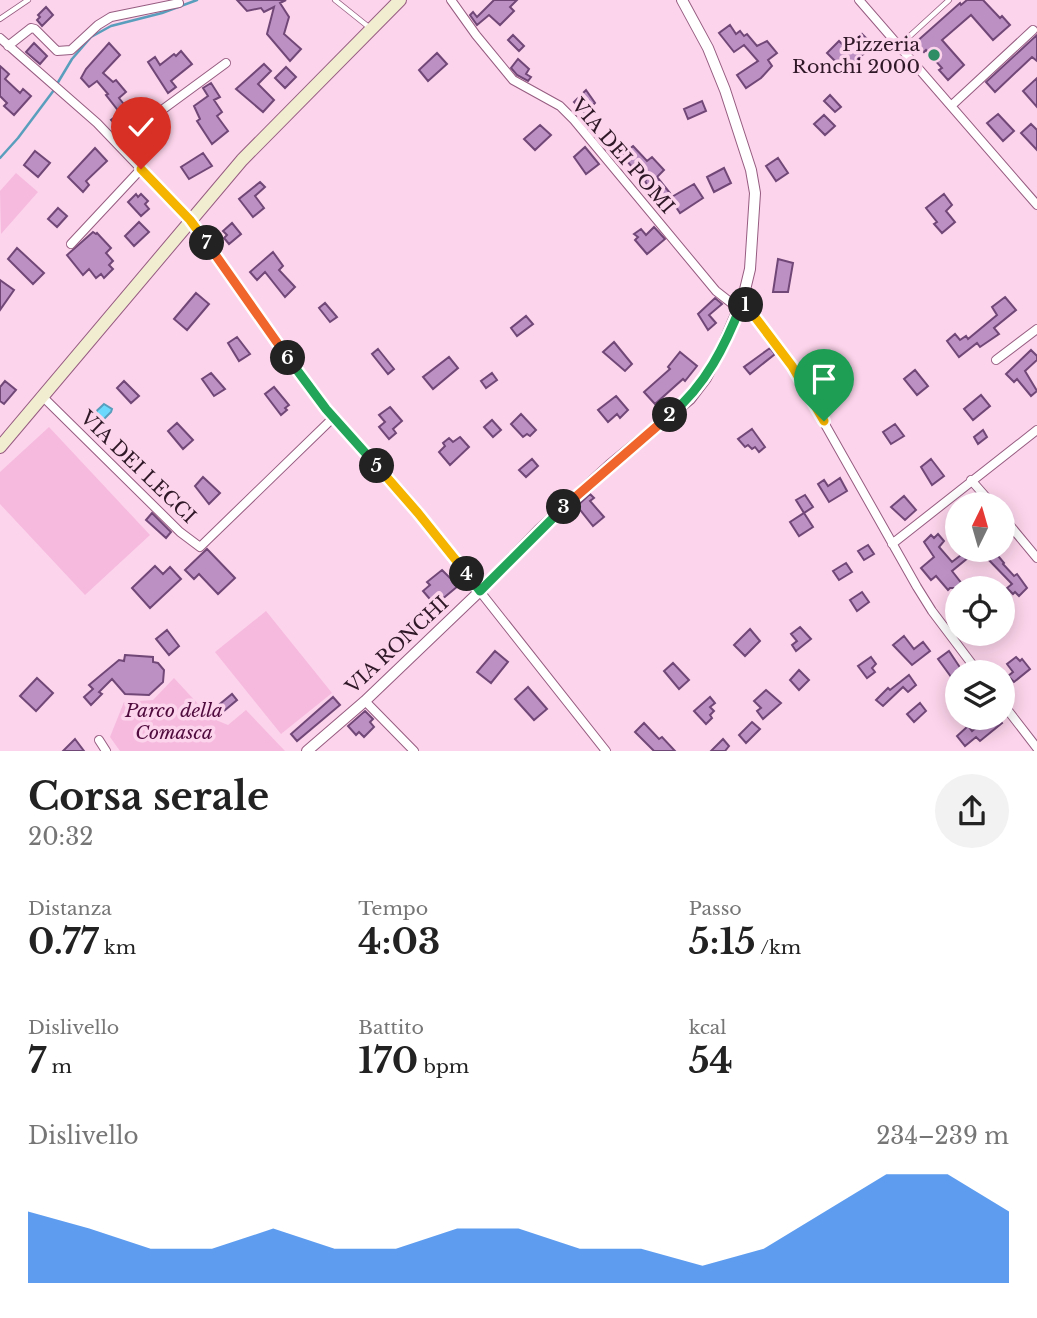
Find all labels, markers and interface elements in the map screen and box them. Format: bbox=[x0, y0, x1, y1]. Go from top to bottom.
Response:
place label: Pizzeria Ronchi 2000 bbox=[792, 33, 920, 78]
marker: Pizzeria Ronchi 2000 bbox=[926, 47, 942, 63]
street label: VIA DEI POMI bbox=[566, 93, 679, 218]
pin bbox=[111, 97, 171, 169]
icon: check bbox=[122, 108, 160, 146]
pin: 7 bbox=[190, 226, 224, 260]
text: 7 bbox=[202, 231, 211, 254]
pin: 1 bbox=[728, 288, 764, 322]
text: 1 bbox=[741, 293, 750, 316]
pin: 6 bbox=[270, 340, 306, 376]
text: 6 bbox=[281, 346, 294, 369]
pin bbox=[794, 349, 854, 421]
icon: arrive bbox=[805, 360, 843, 398]
pin: 2 bbox=[652, 398, 688, 432]
text: 2 bbox=[663, 403, 676, 426]
street label: VIA DEI LECCI bbox=[75, 405, 201, 528]
pin: 5 bbox=[360, 448, 394, 484]
text: 5 bbox=[371, 454, 382, 477]
pin: 3 bbox=[546, 490, 582, 524]
north arrow bbox=[945, 492, 1015, 562]
map controls bbox=[945, 492, 1015, 730]
text: 3 bbox=[557, 495, 570, 518]
pin: 4 bbox=[449, 556, 484, 592]
text: 4 bbox=[460, 562, 473, 585]
button: locate bbox=[945, 576, 1015, 646]
street label: VIA RONCHI bbox=[340, 591, 453, 699]
button: layers bbox=[945, 660, 1015, 730]
park label: Parco della Comasca bbox=[124, 699, 223, 744]
text: Corsa serale bbox=[28, 773, 269, 820]
button: share bbox=[935, 774, 1009, 848]
text: 20:32 bbox=[28, 823, 93, 851]
text: Distanza bbox=[28, 897, 112, 920]
text: Tempo bbox=[358, 897, 428, 920]
text: Passo bbox=[689, 897, 742, 920]
text: 0.77 bbox=[28, 920, 99, 963]
text: 4:03 bbox=[358, 920, 440, 963]
text: 5:15 bbox=[689, 920, 756, 963]
text: km bbox=[99, 936, 136, 959]
text: /km bbox=[756, 936, 801, 959]
text: Dislivello bbox=[28, 1016, 119, 1039]
text: Battito bbox=[358, 1016, 424, 1039]
text: kcal bbox=[689, 1016, 727, 1039]
text: 7 bbox=[28, 1039, 46, 1082]
text: 170 bbox=[358, 1039, 418, 1082]
text: 54 bbox=[689, 1039, 733, 1082]
text: m bbox=[46, 1055, 72, 1078]
text: bpm bbox=[418, 1055, 469, 1078]
text: Dislivello bbox=[28, 1122, 139, 1150]
text: 234–239 m bbox=[876, 1122, 1009, 1150]

